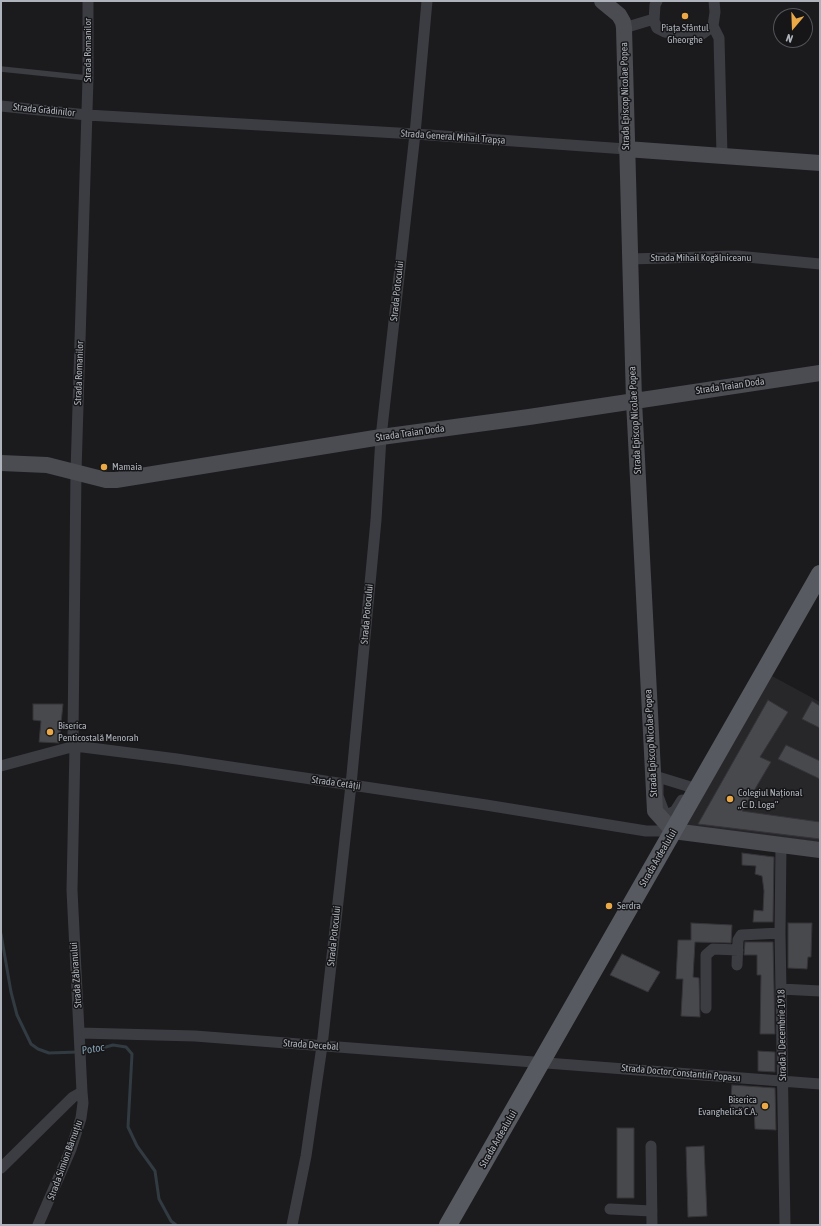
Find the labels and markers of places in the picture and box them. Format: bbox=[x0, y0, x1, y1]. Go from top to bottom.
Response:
marker: Piața Sfântul Gheorghe bbox=[680, 11, 690, 21]
place label: Piața Sfântul Gheorghe bbox=[661, 22, 709, 46]
place label: Mamaia bbox=[112, 461, 142, 473]
marker: Mamaia bbox=[99, 462, 109, 472]
place label: Biserica Penticostală Menorah bbox=[58, 720, 139, 744]
marker: Biserica Penticostală Menorah bbox=[45, 727, 55, 737]
place label: Colegiul Național „C. D. Loga” bbox=[738, 787, 802, 810]
marker: Colegiul Național „C. D. Loga” bbox=[725, 794, 735, 804]
place label: Serdra bbox=[617, 900, 641, 912]
marker: Serdra bbox=[604, 901, 614, 911]
place label: Biserica Evanghelică C.A. bbox=[698, 1094, 757, 1118]
marker: Biserica Evanghelică C.A. bbox=[760, 1101, 770, 1111]

